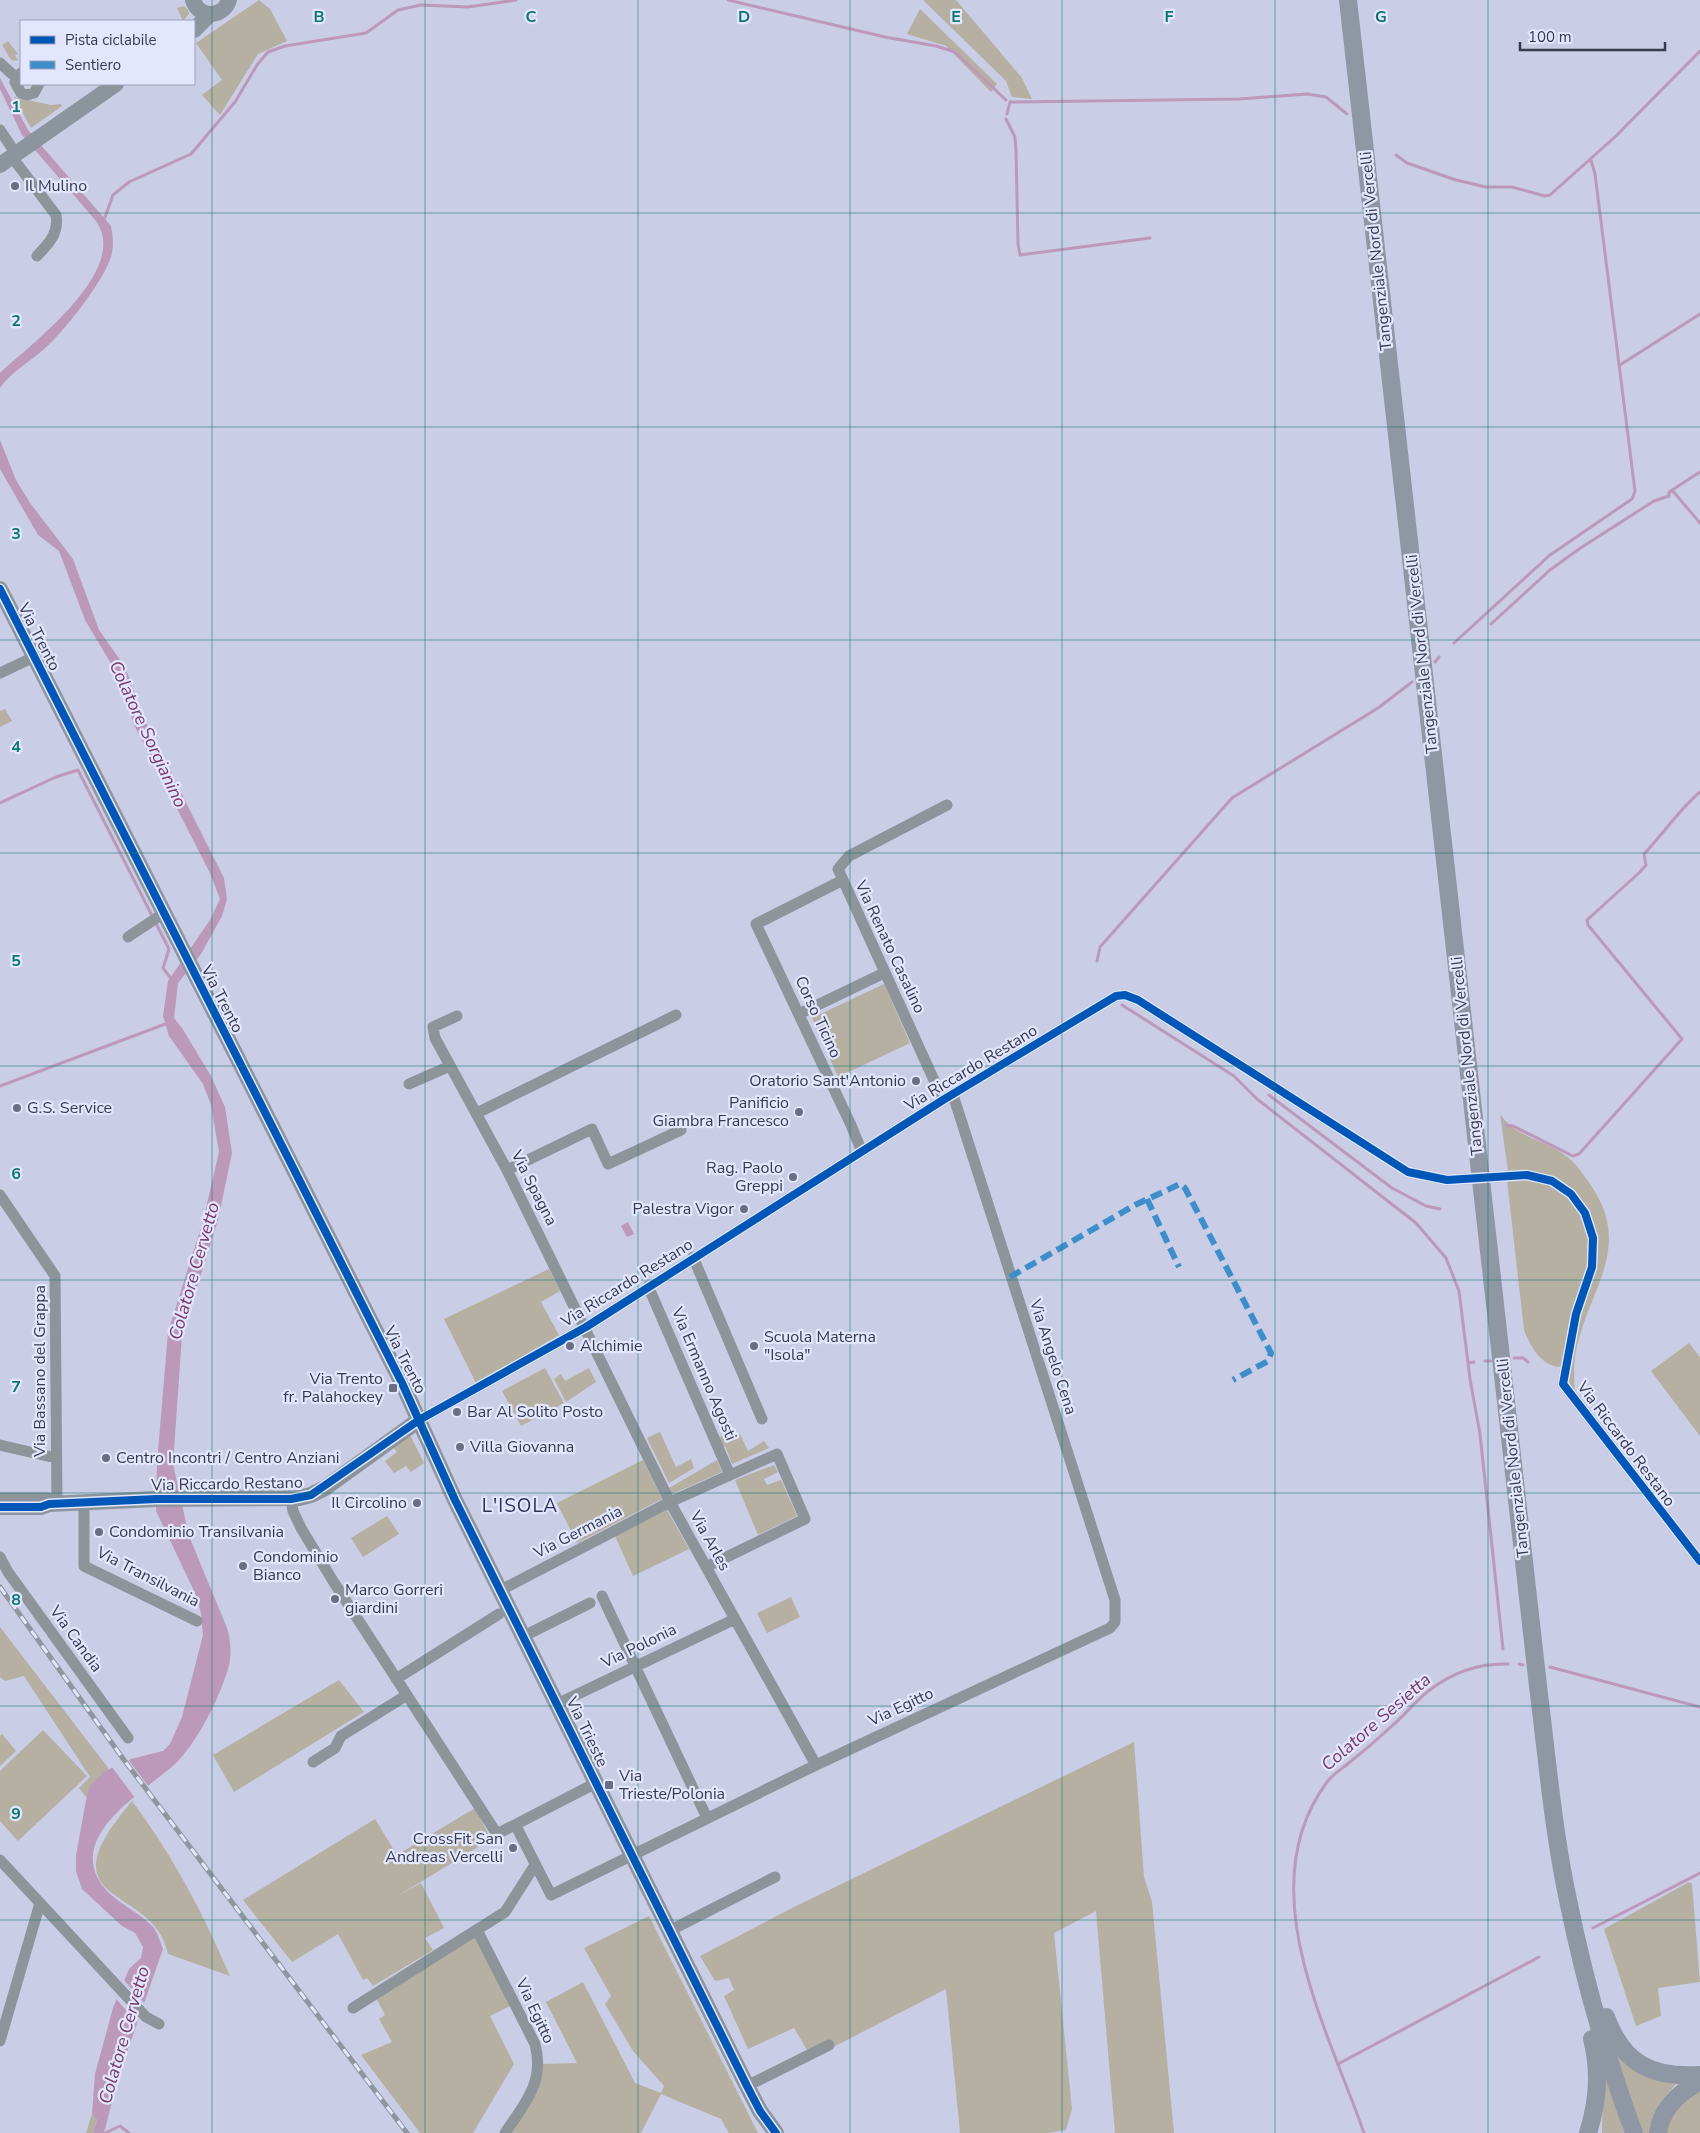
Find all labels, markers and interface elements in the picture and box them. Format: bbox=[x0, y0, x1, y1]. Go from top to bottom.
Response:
text: B bbox=[313, 6, 325, 28]
text: C bbox=[526, 6, 537, 28]
text: D bbox=[738, 6, 750, 28]
text: E bbox=[951, 6, 961, 28]
text: F bbox=[1165, 6, 1174, 28]
text: G bbox=[1375, 6, 1387, 28]
legend bbox=[20, 20, 195, 85]
scale bar bbox=[1520, 20, 1665, 52]
text: 100 m bbox=[1528, 27, 1572, 47]
text: Pista ciclabile bbox=[65, 30, 157, 50]
text: Sentiero bbox=[65, 55, 121, 75]
text: 1 bbox=[11, 96, 21, 118]
street label: Tangenziale Nord di Vercelli bbox=[1355, 150, 1397, 352]
place label: Il Mulino bbox=[25, 175, 87, 197]
marker: Il Mulino bbox=[9, 180, 21, 192]
text: 2 bbox=[11, 310, 21, 332]
text: 3 bbox=[11, 523, 21, 545]
street label: Tangenziale Nord di Vercelli bbox=[1401, 553, 1443, 755]
street label: Via Trento bbox=[12, 598, 66, 675]
water label: Colatore Sorgianino bbox=[103, 657, 193, 811]
text: 4 bbox=[11, 736, 21, 758]
street label: Via Renato Casalino bbox=[849, 876, 930, 1017]
text: 5 bbox=[11, 950, 21, 972]
street label: Tangenziale Nord di Vercelli bbox=[1446, 955, 1488, 1157]
street label: Via Trento bbox=[195, 960, 249, 1037]
street label: Corso Ticino bbox=[789, 973, 847, 1062]
street label: Via Riccardo Restano bbox=[900, 1020, 1042, 1117]
place label: Oratorio Sant'Antonio bbox=[749, 1070, 906, 1092]
marker: Oratorio Sant'Antonio bbox=[910, 1075, 922, 1087]
place label: Panificio Giambra Francesco bbox=[653, 1092, 789, 1132]
place label: G.S. Service bbox=[27, 1097, 112, 1119]
marker: G.S. Service bbox=[11, 1102, 23, 1114]
marker: Panificio Giambra Francesco bbox=[793, 1106, 805, 1118]
street label: Via Spagna bbox=[505, 1146, 562, 1229]
place label: Rag. Paolo Greppi bbox=[706, 1157, 783, 1197]
text: 6 bbox=[11, 1163, 21, 1185]
marker: Rag. Paolo Greppi bbox=[787, 1171, 799, 1183]
place label: Palestra Vigor bbox=[632, 1198, 734, 1220]
water label: Colatore Cervetto bbox=[163, 1199, 225, 1343]
marker: Palestra Vigor bbox=[738, 1203, 750, 1215]
street label: Via Riccardo Restano bbox=[556, 1233, 697, 1333]
street label: Via Bassano del Grappa bbox=[29, 1285, 51, 1458]
street label: Via Angelo Cena bbox=[1024, 1296, 1082, 1417]
street label: Via Ermanno Agosti bbox=[666, 1303, 742, 1444]
street label: Via Trento bbox=[378, 1321, 432, 1398]
place label: Scuola Materna "Isola" bbox=[764, 1326, 876, 1366]
place label: Alchimie bbox=[580, 1335, 642, 1357]
marker: Alchimie bbox=[564, 1340, 576, 1352]
marker: Scuola Materna "Isola" bbox=[748, 1340, 760, 1352]
street label: Tangenziale Nord di Vercelli bbox=[1492, 1357, 1534, 1559]
place label: Via Trento fr. Palahockey bbox=[283, 1368, 384, 1408]
text: 7 bbox=[11, 1376, 21, 1398]
street label: Via Riccardo Restano bbox=[1571, 1376, 1680, 1511]
marker: Via Trento fr. Palahockey bbox=[387, 1382, 399, 1394]
place label: Bar Al Solito Posto bbox=[467, 1401, 603, 1423]
marker: Bar Al Solito Posto bbox=[451, 1406, 463, 1418]
place label: Villa Giovanna bbox=[469, 1436, 574, 1458]
marker: Villa Giovanna bbox=[454, 1441, 466, 1453]
place label: Centro Incontri / Centro Anziani bbox=[116, 1447, 339, 1469]
marker: Centro Incontri / Centro Anziani bbox=[100, 1452, 112, 1464]
street label: Via Riccardo Restano bbox=[150, 1472, 303, 1496]
place label: Il Circolino bbox=[331, 1492, 407, 1514]
district label: L'ISOLA bbox=[482, 1493, 558, 1519]
marker: Il Circolino bbox=[411, 1497, 423, 1509]
street label: Via Germania bbox=[529, 1500, 626, 1564]
street label: Via Arles bbox=[684, 1506, 736, 1575]
place label: Condominio Transilvania bbox=[109, 1521, 284, 1543]
marker: Condominio Transilvania bbox=[93, 1526, 105, 1538]
street label: Via Transilvania bbox=[92, 1541, 203, 1612]
place label: Condominio Bianco bbox=[253, 1546, 339, 1586]
marker: Condominio Bianco bbox=[237, 1560, 249, 1572]
place label: Marco Gorreri giardini bbox=[345, 1579, 443, 1619]
text: 8 bbox=[11, 1589, 21, 1611]
marker: Marco Gorreri giardini bbox=[329, 1593, 341, 1605]
street label: Via Candia bbox=[44, 1601, 108, 1677]
street label: Via Polonia bbox=[597, 1618, 680, 1674]
water label: Colatore Sesietta bbox=[1316, 1668, 1436, 1776]
street label: Via Egitto bbox=[864, 1682, 937, 1732]
street label: Via Trieste bbox=[560, 1692, 613, 1771]
place label: Via Trieste/Polonia bbox=[618, 1765, 725, 1805]
marker: Via Trieste/Polonia bbox=[603, 1779, 615, 1791]
text: 9 bbox=[11, 1803, 21, 1825]
place label: CrossFit San Andreas Vercelli bbox=[385, 1828, 503, 1868]
marker: CrossFit San Andreas Vercelli bbox=[507, 1842, 519, 1854]
water label: Colatore Cervetto bbox=[93, 1963, 155, 2107]
street label: Via Egitto bbox=[510, 1974, 560, 2047]

